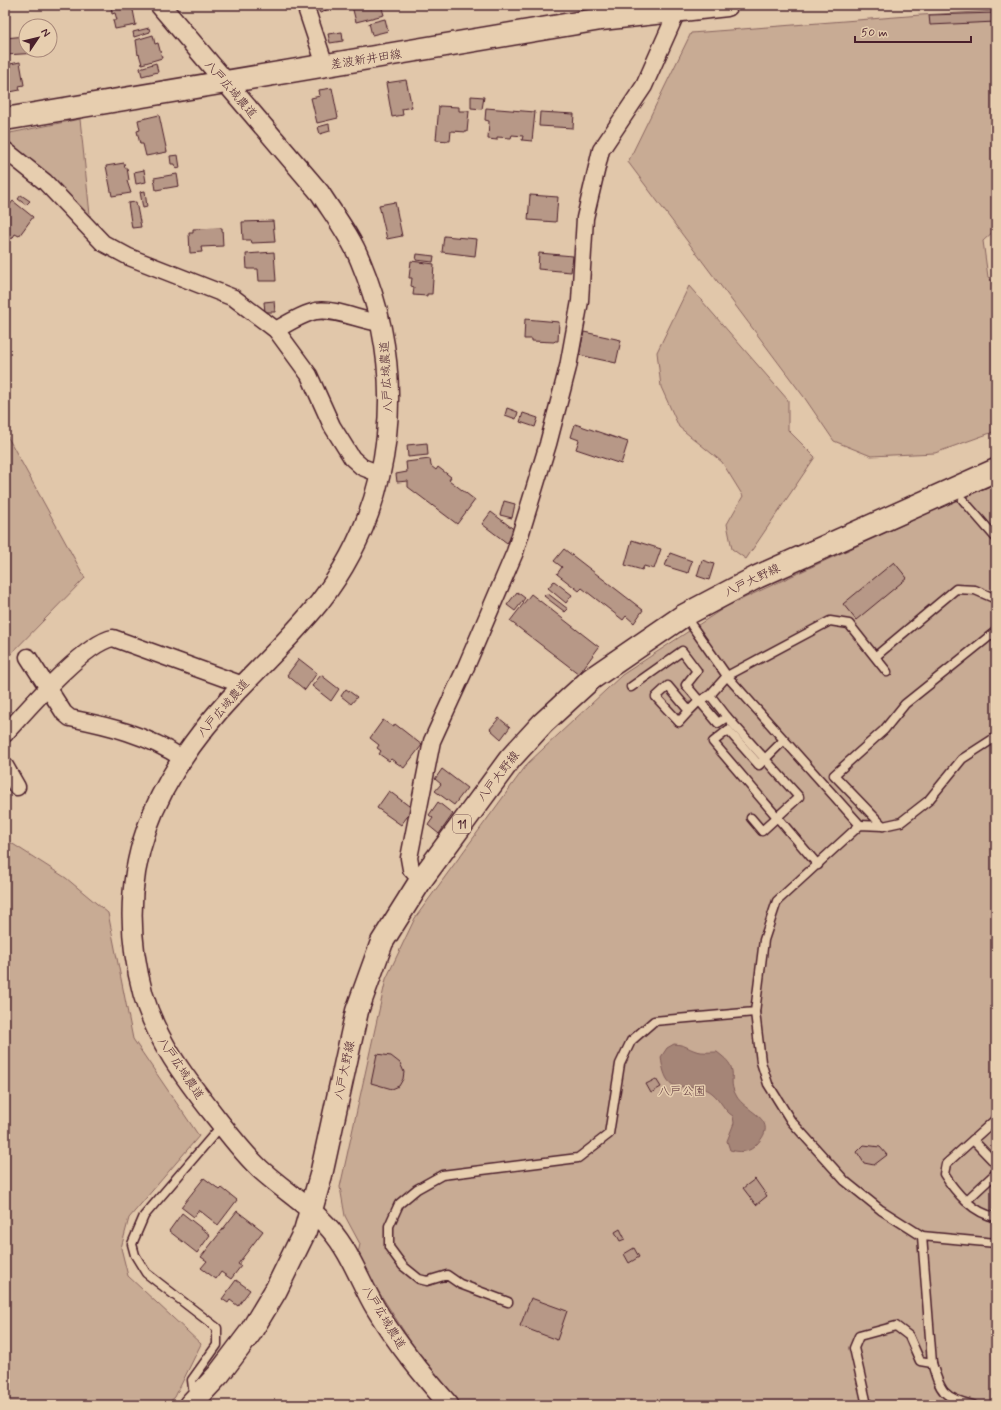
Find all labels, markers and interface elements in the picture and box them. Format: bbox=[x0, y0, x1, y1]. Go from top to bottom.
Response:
north arrow bbox=[18, 18, 58, 58]
scale bar bbox=[855, 18, 971, 44]
text: 50 m bbox=[861, 25, 888, 41]
text: N bbox=[38, 26, 53, 40]
street label: 差波新井田線 bbox=[329, 46, 403, 74]
street label: 八戸広域農道 bbox=[201, 57, 260, 122]
street label: 八戸広域農道 bbox=[377, 341, 397, 413]
street label: 八戸大野線 bbox=[722, 561, 783, 601]
street label: 八戸広域農道 bbox=[194, 676, 253, 741]
street label: 八戸大野線 bbox=[474, 748, 524, 805]
road number: 11 bbox=[453, 815, 471, 833]
street label: 八戸広域農道 bbox=[153, 1034, 207, 1103]
street label: 八戸大野線 bbox=[331, 1039, 359, 1101]
park label: 八戸公園 bbox=[658, 1084, 706, 1100]
street label: 八戸広域農道 bbox=[358, 1283, 409, 1353]

